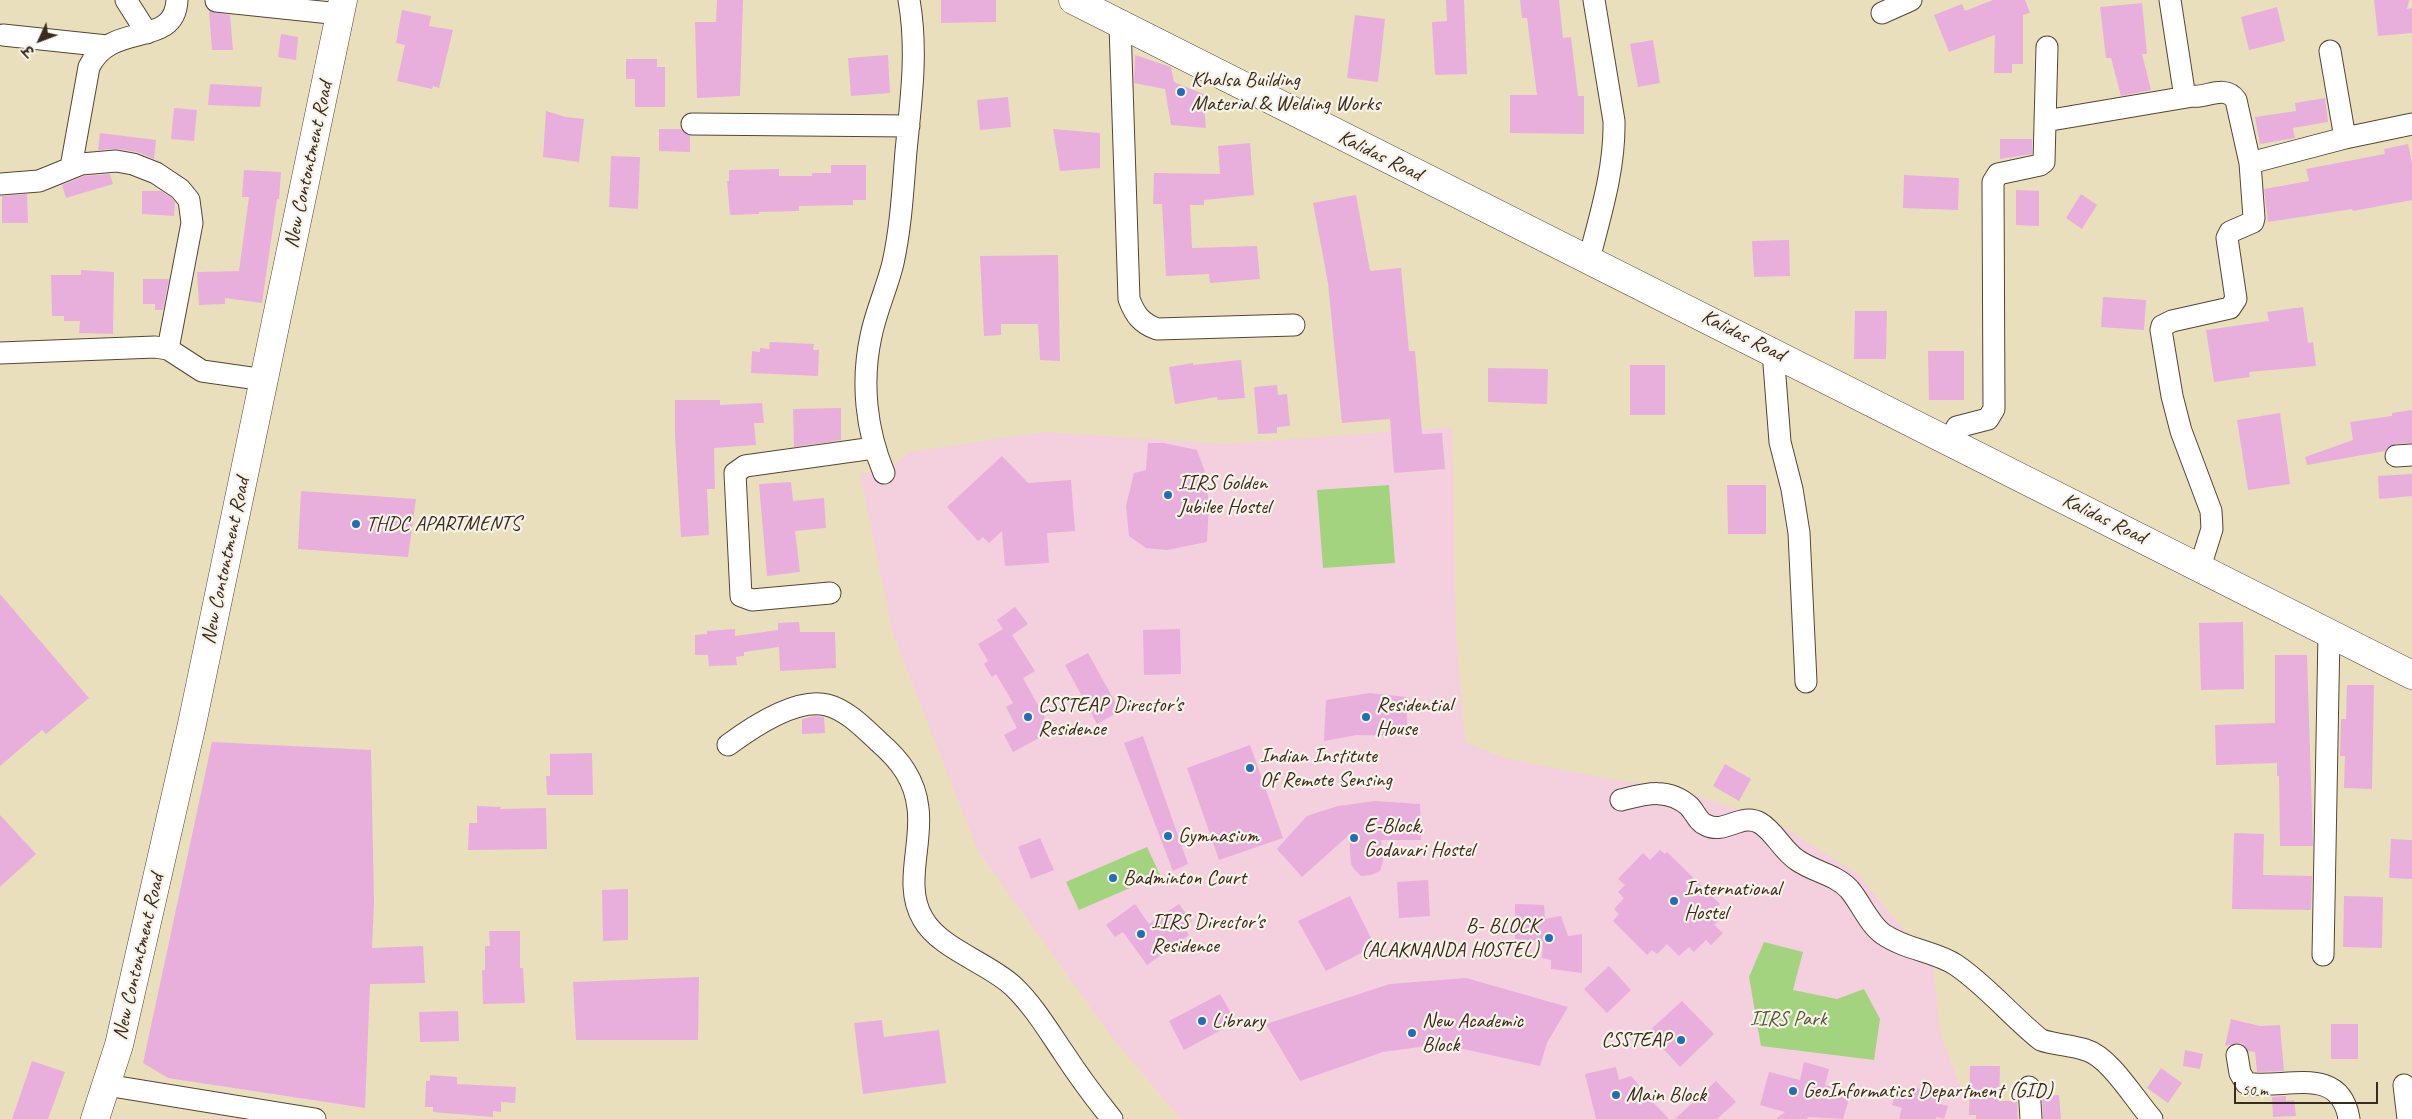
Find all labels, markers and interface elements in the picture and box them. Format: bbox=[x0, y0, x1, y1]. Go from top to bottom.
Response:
north arrow bbox=[15, 15, 65, 65]
text: उ bbox=[19, 41, 38, 60]
place label: Khalsa Building Material & Welding Works bbox=[1191, 67, 1380, 117]
street label: New Contontment Road bbox=[279, 80, 339, 250]
marker: Khalsa Building Material & Welding Works bbox=[1175, 86, 1187, 98]
street label: Kalidas Road bbox=[1334, 125, 1426, 187]
street label: Kalidas Road bbox=[1697, 304, 1789, 368]
place label: IIRS Golden Jubilee Hostel bbox=[1178, 470, 1271, 520]
street label: New Contontment Road bbox=[196, 476, 256, 646]
street label: Kalidas Road bbox=[2058, 488, 2150, 550]
marker: IIRS Golden Jubilee Hostel bbox=[1162, 489, 1174, 501]
place label: THDC APARTMENTS bbox=[366, 511, 520, 537]
marker: THDC APARTMENTS bbox=[350, 518, 362, 530]
place label: CSSTEAP Director's Residence bbox=[1038, 692, 1183, 742]
place label: Residential House bbox=[1376, 692, 1452, 742]
marker: CSSTEAP Director's Residence bbox=[1022, 711, 1034, 723]
marker: Residential House bbox=[1360, 711, 1372, 723]
place label: Indian Institute Of Remote Sensing bbox=[1260, 743, 1392, 793]
marker: Indian Institute Of Remote Sensing bbox=[1244, 762, 1256, 774]
place label: E-Block, Godavari Hostel bbox=[1364, 813, 1474, 863]
place label: Gymnasium bbox=[1178, 823, 1259, 849]
marker: Gymnasium bbox=[1162, 830, 1174, 842]
marker: E-Block, Godavari Hostel bbox=[1348, 832, 1360, 844]
place label: Badminton Court bbox=[1123, 865, 1246, 891]
street label: New Contontment Road bbox=[108, 872, 170, 1042]
marker: Badminton Court bbox=[1107, 872, 1119, 884]
place label: International Hostel bbox=[1684, 876, 1781, 926]
marker: International Hostel bbox=[1668, 895, 1680, 907]
place label: IIRS Director's Residence bbox=[1151, 909, 1264, 959]
place label: B- BLOCK (ALAKNANDA HOSTEL) bbox=[1361, 913, 1539, 963]
marker: IIRS Director's Residence bbox=[1135, 928, 1147, 940]
marker: B- BLOCK (ALAKNANDA HOSTEL) bbox=[1543, 932, 1555, 944]
park label: IIRS Park bbox=[1750, 1006, 1826, 1032]
place label: Library bbox=[1212, 1008, 1265, 1034]
place label: New Academic Block bbox=[1422, 1008, 1523, 1058]
marker: Library bbox=[1196, 1015, 1208, 1027]
marker: New Academic Block bbox=[1406, 1027, 1418, 1039]
place label: CSSTEAP bbox=[1601, 1027, 1671, 1053]
marker: CSSTEAP bbox=[1675, 1034, 1687, 1046]
scale bar bbox=[2237, 1072, 2381, 1104]
place label: GeoInformatics Department (GID) bbox=[1803, 1078, 2053, 1104]
text: 50 m bbox=[2242, 1081, 2268, 1100]
place label: Main Block bbox=[1626, 1082, 1706, 1108]
marker: GeoInformatics Department (GID) bbox=[1787, 1085, 1799, 1097]
marker: Main Block bbox=[1610, 1089, 1622, 1101]

